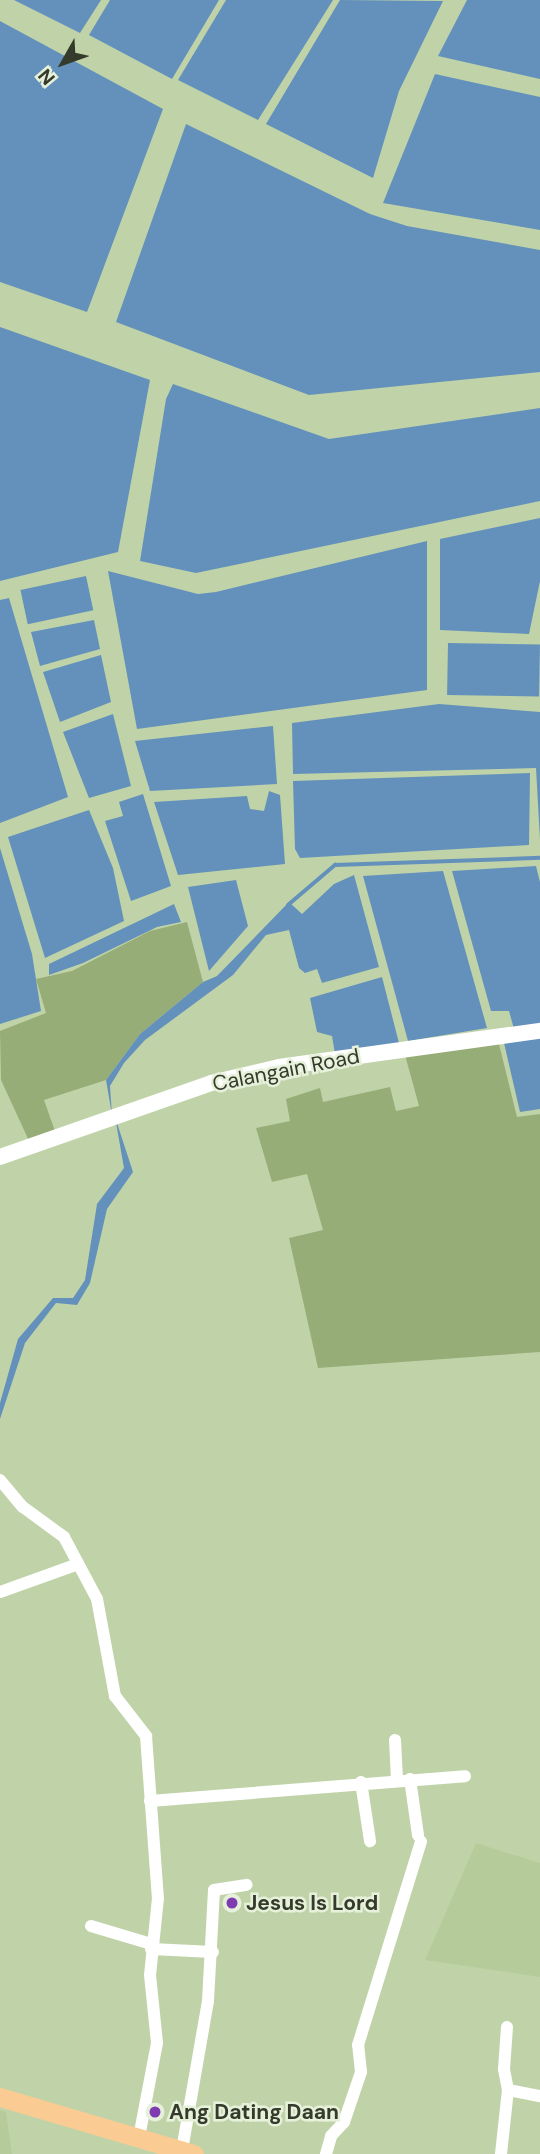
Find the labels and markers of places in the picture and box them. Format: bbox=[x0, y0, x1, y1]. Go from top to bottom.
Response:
place label: Jesus Is Lord bbox=[246, 1890, 378, 1916]
marker: Jesus Is Lord bbox=[224, 1895, 240, 1911]
place label: Ang Dating Daan bbox=[169, 2099, 339, 2125]
marker: Ang Dating Daan bbox=[147, 2104, 163, 2120]

